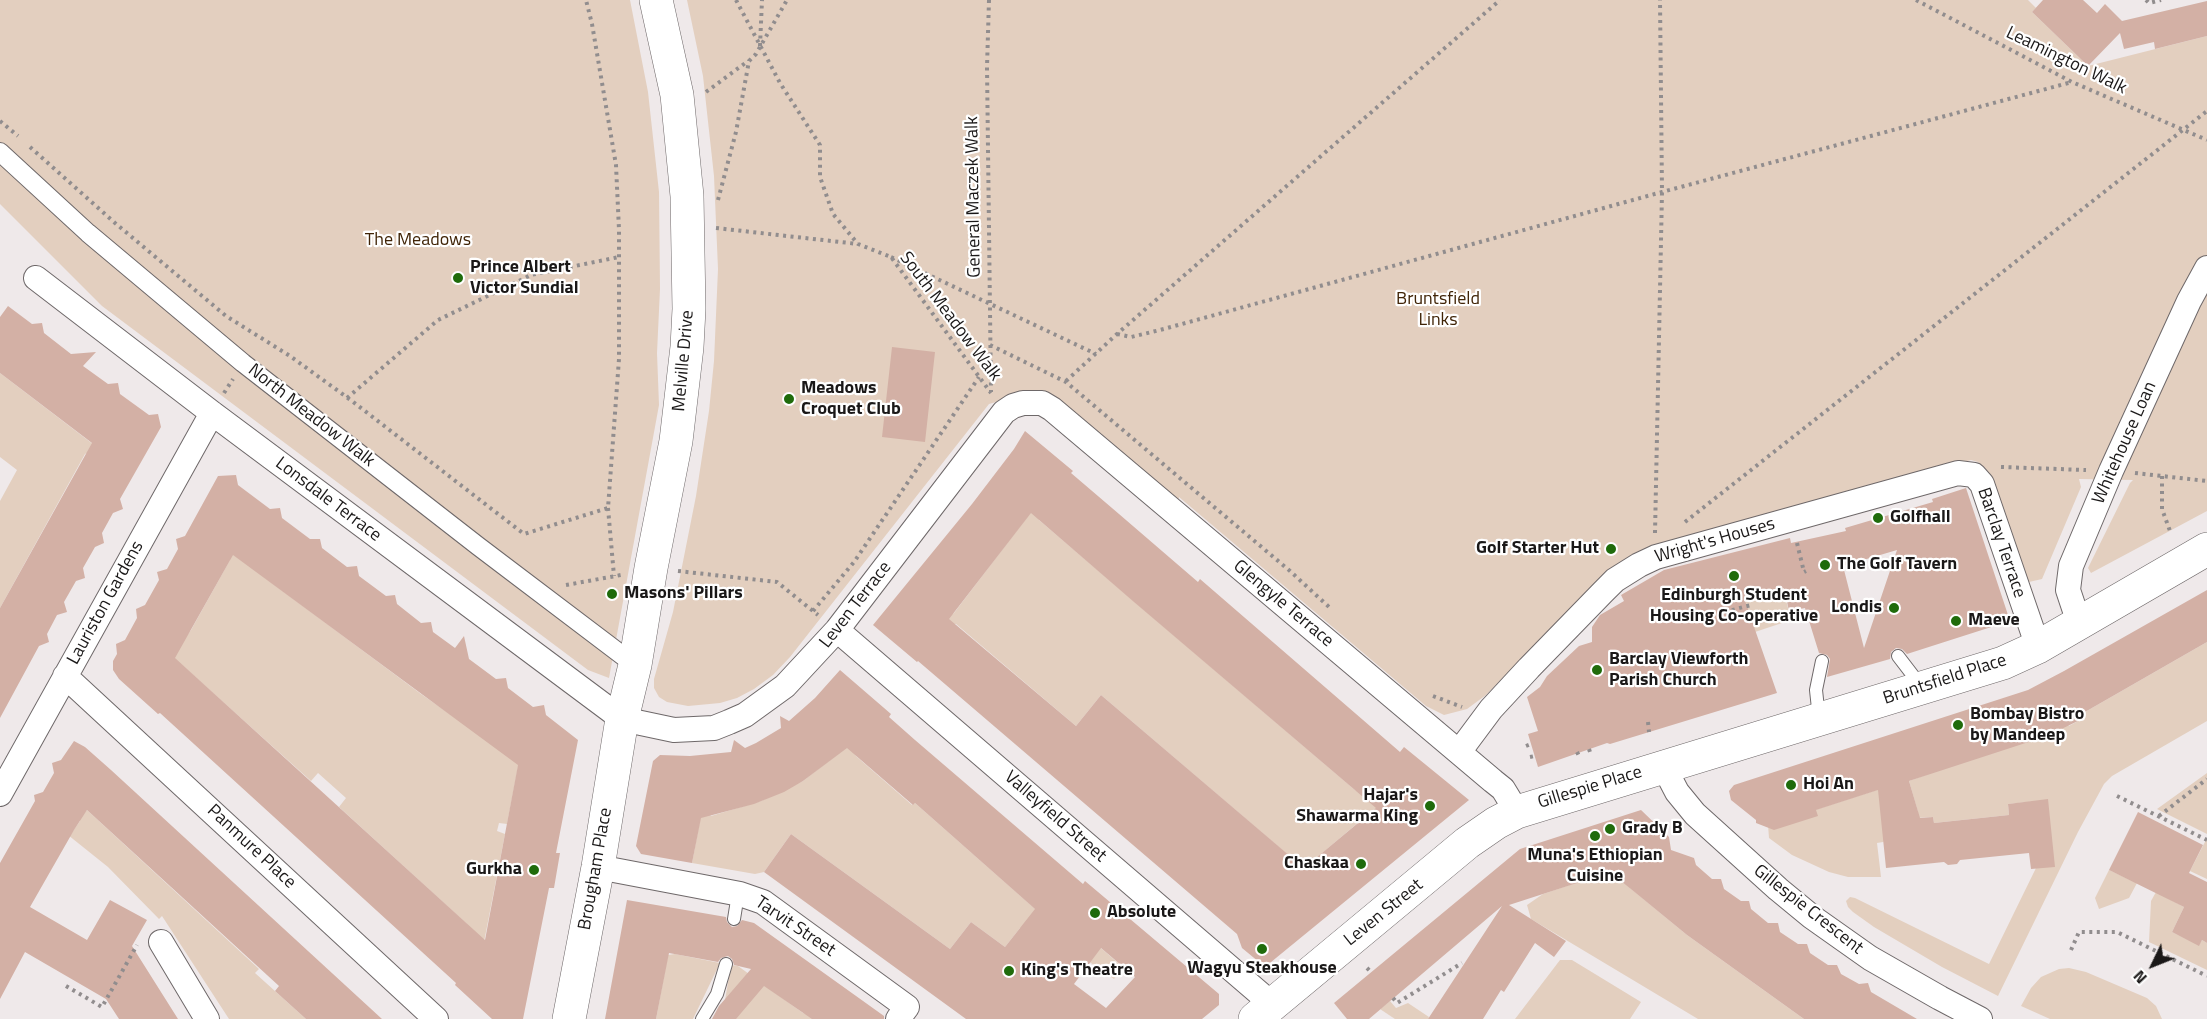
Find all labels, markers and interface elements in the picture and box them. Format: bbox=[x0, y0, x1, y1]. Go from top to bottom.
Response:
street label: Leamington Walk bbox=[2002, 22, 2130, 100]
street label: General Maczek Walk bbox=[962, 116, 986, 278]
park label: The Meadows bbox=[365, 230, 471, 252]
street label: South Meadow Walk bbox=[894, 248, 1006, 386]
place label: Prince Albert Victor Sundial bbox=[470, 257, 579, 300]
marker: Prince Albert Victor Sundial bbox=[451, 271, 465, 285]
park label: Bruntsfield Links bbox=[1396, 289, 1480, 332]
street label: Melville Drive bbox=[669, 309, 699, 413]
street label: North Meadow Walk bbox=[243, 360, 379, 472]
place label: Meadows Croquet Club bbox=[801, 378, 901, 420]
street label: Whitehouse Loan bbox=[2088, 378, 2162, 508]
marker: Meadows Croquet Club bbox=[782, 392, 796, 406]
street label: Lonsdale Terrace bbox=[271, 453, 385, 547]
street label: Barclay Terrace bbox=[1972, 485, 2030, 601]
place label: Golfhall bbox=[1890, 507, 1951, 529]
marker: Golfhall bbox=[1871, 511, 1885, 525]
street label: Wright's Houses bbox=[1652, 514, 1778, 568]
street label: Lauriston Gardens bbox=[63, 537, 149, 669]
place label: Golf Starter Hut bbox=[1476, 538, 1599, 560]
marker: Golf Starter Hut bbox=[1604, 542, 1618, 556]
place label: The Golf Tavern bbox=[1837, 554, 1957, 576]
street label: Glengyle Terrace bbox=[1228, 556, 1338, 652]
street label: Leven Terrace bbox=[816, 557, 896, 653]
marker: The Golf Tavern bbox=[1818, 558, 1832, 572]
marker: Edinburgh Student Housing Co-operative bbox=[1727, 569, 1741, 583]
place label: Masons' Pillars bbox=[624, 583, 743, 605]
place label: Edinburgh Student Housing Co-operative bbox=[1650, 585, 1818, 628]
marker: Masons' Pillars bbox=[605, 587, 619, 601]
place label: Londis bbox=[1831, 597, 1882, 619]
marker: Londis bbox=[1887, 601, 1901, 615]
place label: Maeve bbox=[1968, 610, 2020, 632]
marker: Maeve bbox=[1949, 614, 1963, 628]
place label: Barclay Viewforth Parish Church bbox=[1609, 649, 1748, 692]
street label: Bruntsfield Place bbox=[1881, 650, 2009, 710]
marker: Barclay Viewforth Parish Church bbox=[1590, 663, 1604, 677]
place label: Bombay Bistro by Mandeep bbox=[1970, 704, 2084, 746]
marker: Bombay Bistro by Mandeep bbox=[1951, 718, 1965, 732]
street label: Gillespie Place bbox=[1535, 762, 1645, 814]
street label: Valleyfield Street bbox=[1000, 767, 1110, 867]
place label: Hoi An bbox=[1803, 774, 1854, 796]
marker: Hoi An bbox=[1784, 778, 1798, 792]
place label: Hajar's Shawarma King bbox=[1296, 785, 1418, 828]
marker: Hajar's Shawarma King bbox=[1423, 799, 1437, 813]
street label: Panmure Place bbox=[202, 800, 300, 894]
street label: Brougham Place bbox=[575, 806, 617, 932]
place label: Grady B bbox=[1622, 818, 1683, 840]
marker: Grady B bbox=[1603, 822, 1617, 836]
marker: Muna's Ethiopian Cuisine bbox=[1588, 829, 1602, 843]
place label: Muna's Ethiopian Cuisine bbox=[1527, 845, 1663, 888]
place label: Chaskaa bbox=[1284, 853, 1349, 875]
marker: Chaskaa bbox=[1354, 857, 1368, 871]
place label: Gurkha bbox=[466, 859, 522, 881]
street label: Gillespie Crescent bbox=[1749, 860, 1867, 960]
marker: Gurkha bbox=[527, 863, 541, 877]
street label: Leven Street bbox=[1340, 875, 1428, 951]
street label: Tarvit Street bbox=[751, 892, 839, 962]
place label: Absolute bbox=[1107, 902, 1176, 924]
marker: Absolute bbox=[1088, 906, 1102, 920]
north arrow bbox=[2123, 935, 2183, 995]
marker: Wagyu Steakhouse bbox=[1255, 942, 1269, 956]
place label: Wagyu Steakhouse bbox=[1187, 958, 1337, 980]
place label: King's Theatre bbox=[1021, 960, 1133, 982]
marker: King's Theatre bbox=[1002, 964, 1016, 978]
text: N bbox=[2127, 965, 2152, 990]

